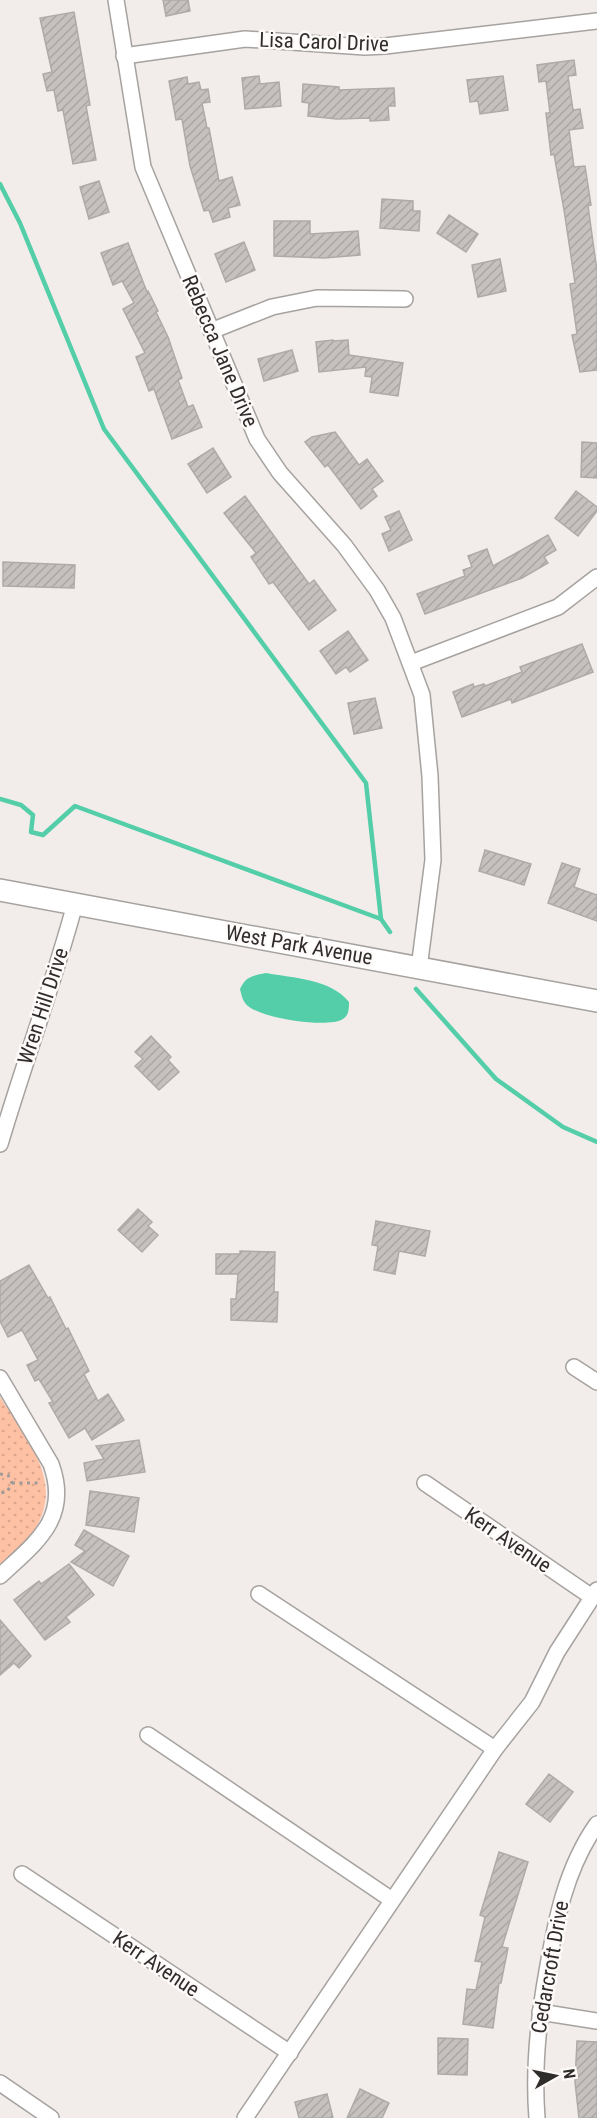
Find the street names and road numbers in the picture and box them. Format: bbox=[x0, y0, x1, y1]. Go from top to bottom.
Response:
street label: Lisa Carol Drive bbox=[259, 28, 389, 56]
street label: Rebecca Jane Drive bbox=[177, 272, 263, 431]
street label: West Park Avenue bbox=[224, 920, 375, 970]
street label: Wren Hill Drive bbox=[13, 945, 73, 1067]
street label: Kerr Avenue bbox=[460, 1502, 556, 1578]
street label: Cedarcroft Drive bbox=[527, 1899, 574, 2035]
street label: Kerr Avenue bbox=[108, 1926, 204, 2002]

